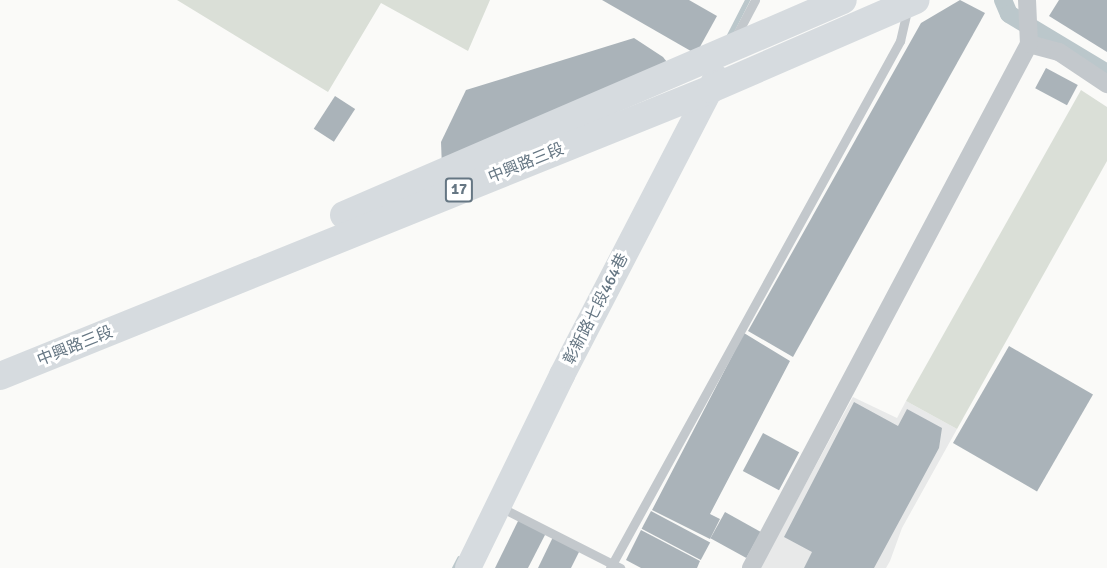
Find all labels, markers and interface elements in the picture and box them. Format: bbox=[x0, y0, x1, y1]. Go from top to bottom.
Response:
street label: 中興路三段 bbox=[485, 139, 567, 187]
road number: 17 bbox=[444, 178, 474, 202]
street label: 彰新路七段464巷 bbox=[560, 250, 632, 368]
street label: 中興路三段 bbox=[34, 322, 116, 370]

